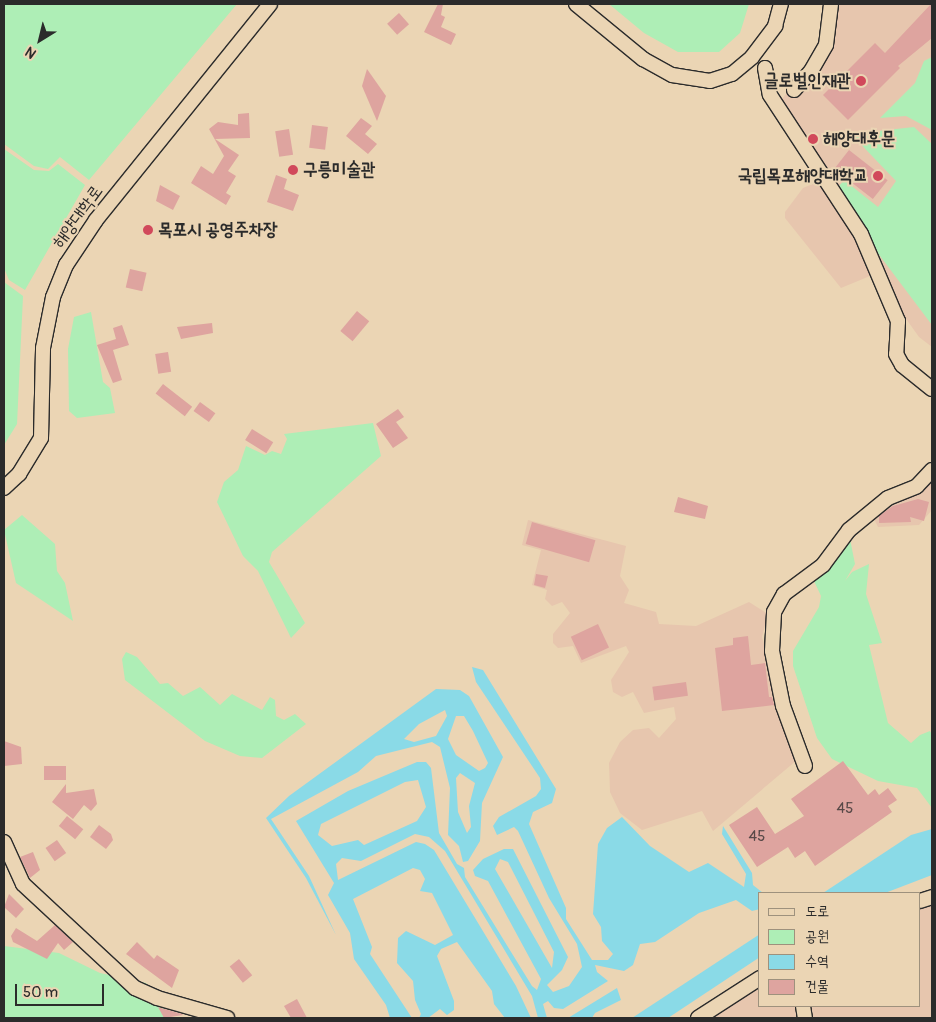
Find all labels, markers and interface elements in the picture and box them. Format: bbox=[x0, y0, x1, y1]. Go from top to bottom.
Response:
north arrow bbox=[15, 15, 65, 65]
text: N bbox=[22, 43, 40, 62]
place label: 글로벌인재관 bbox=[764, 70, 851, 92]
marker: 글로벌인재관 bbox=[855, 75, 867, 87]
place label: 해양대후문 bbox=[823, 128, 895, 150]
marker: 해양대후문 bbox=[807, 133, 819, 145]
place label: 구릉미술관 bbox=[303, 159, 375, 181]
marker: 구릉미술관 bbox=[287, 164, 299, 176]
place label: 국립목포해양대학교 bbox=[738, 165, 868, 187]
marker: 국립목포해양대학교 bbox=[872, 170, 884, 182]
street label: 해양대학로 bbox=[48, 181, 108, 253]
place label: 목포시 공영주차장 bbox=[158, 219, 278, 241]
marker: 목포시 공영주차장 bbox=[142, 224, 154, 236]
house number: 45 bbox=[837, 800, 853, 818]
house number: 45 bbox=[749, 828, 765, 846]
legend bbox=[758, 892, 921, 1007]
text: 도로 bbox=[805, 902, 829, 921]
text: 공원 bbox=[805, 927, 829, 946]
text: 수역 bbox=[805, 952, 829, 971]
scale bar bbox=[18, 974, 106, 1006]
text: 건물 bbox=[805, 977, 829, 996]
text: 50 m bbox=[23, 983, 58, 1002]

